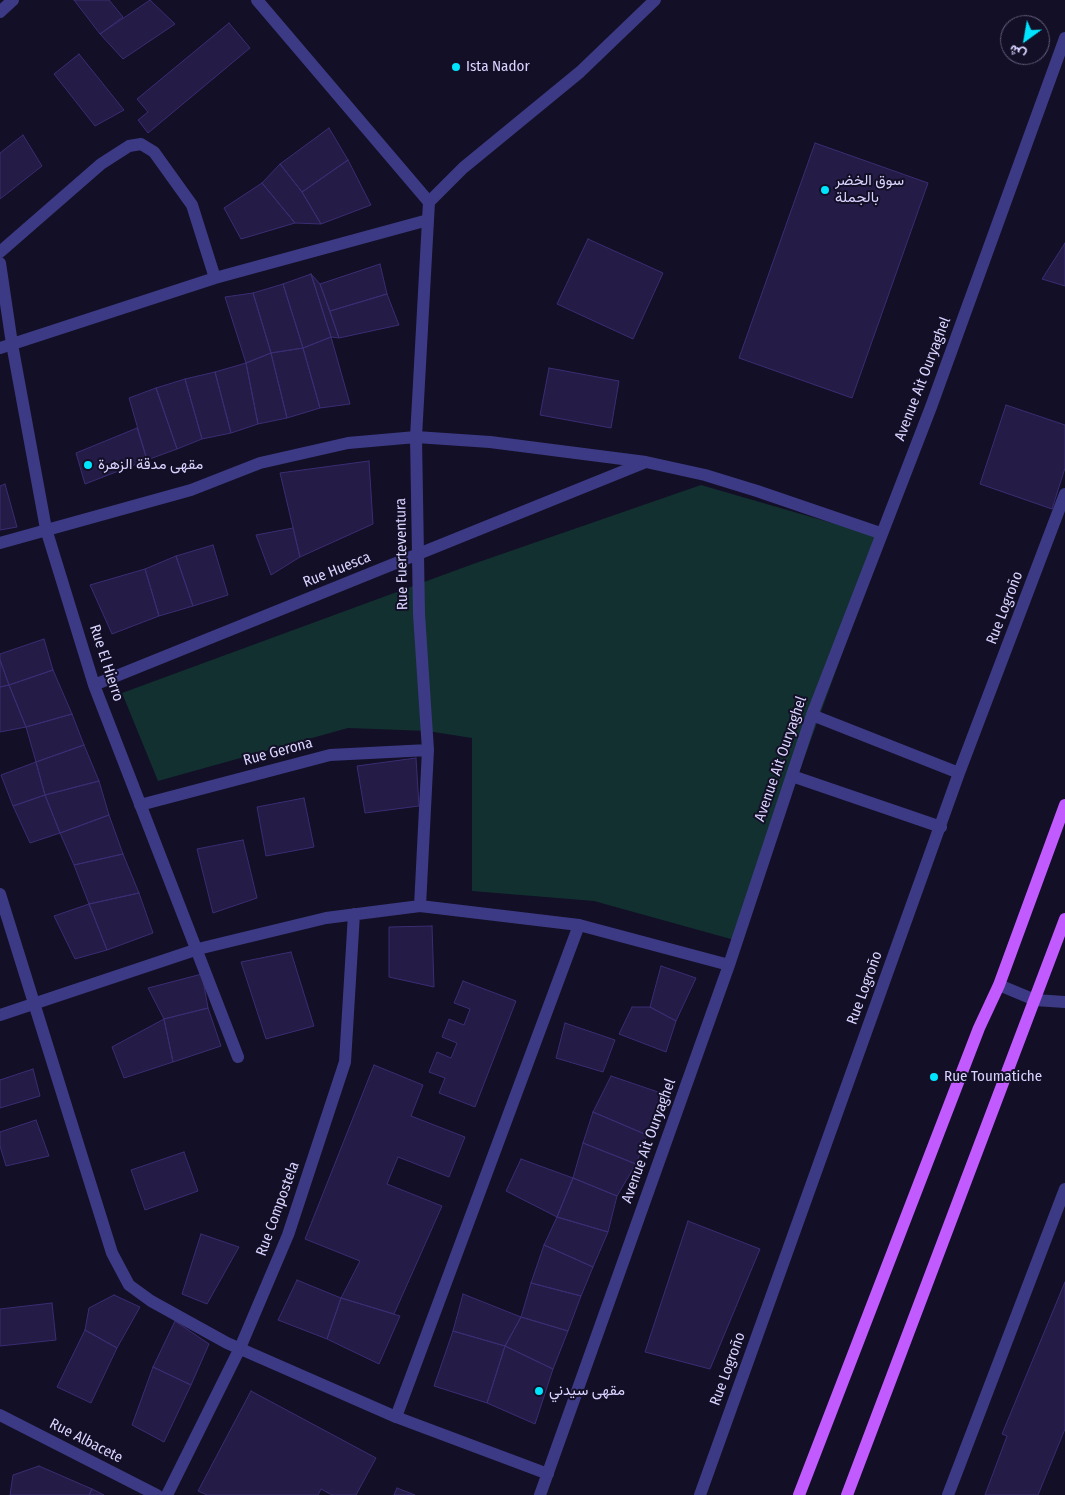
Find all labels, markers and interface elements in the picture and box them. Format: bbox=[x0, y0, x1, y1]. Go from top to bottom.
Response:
north arrow bbox=[1000, 15, 1050, 65]
text: ش bbox=[1006, 41, 1029, 64]
place label: Ista Nador bbox=[466, 58, 530, 76]
marker: Ista Nador bbox=[450, 61, 462, 73]
place label: سوق الخضر بالجملة bbox=[835, 172, 904, 207]
marker: سوق الخضر بالجملة bbox=[819, 184, 831, 196]
street label: Avenue Ait Ouryaghel bbox=[891, 315, 955, 443]
place label: مقهى مدقة الزهرة bbox=[98, 456, 203, 474]
marker: مقهى مدقة الزهرة bbox=[82, 459, 94, 471]
street label: Rue Fuerteventura bbox=[392, 498, 412, 610]
street label: Rue Huesca bbox=[301, 548, 373, 592]
street label: Rue Logroño bbox=[983, 569, 1027, 647]
street label: Rue El Hierro bbox=[85, 622, 127, 704]
street label: Avenue Ait Ouryaghel bbox=[751, 694, 811, 824]
street label: Rue Gerona bbox=[241, 734, 315, 770]
street label: Rue Logroño bbox=[843, 949, 887, 1027]
place label: Rue Toumatiche bbox=[944, 1068, 1042, 1086]
marker: Rue Toumatiche bbox=[928, 1071, 940, 1083]
street label: Avenue Ait Ouryaghel bbox=[618, 1076, 680, 1206]
street label: Rue Compostela bbox=[253, 1159, 303, 1259]
street label: Rue Logroño bbox=[706, 1330, 750, 1408]
place label: مقهى سيدني bbox=[549, 1382, 625, 1400]
marker: مقهى سيدني bbox=[533, 1385, 545, 1397]
street label: Rue Albacete bbox=[46, 1415, 126, 1467]

